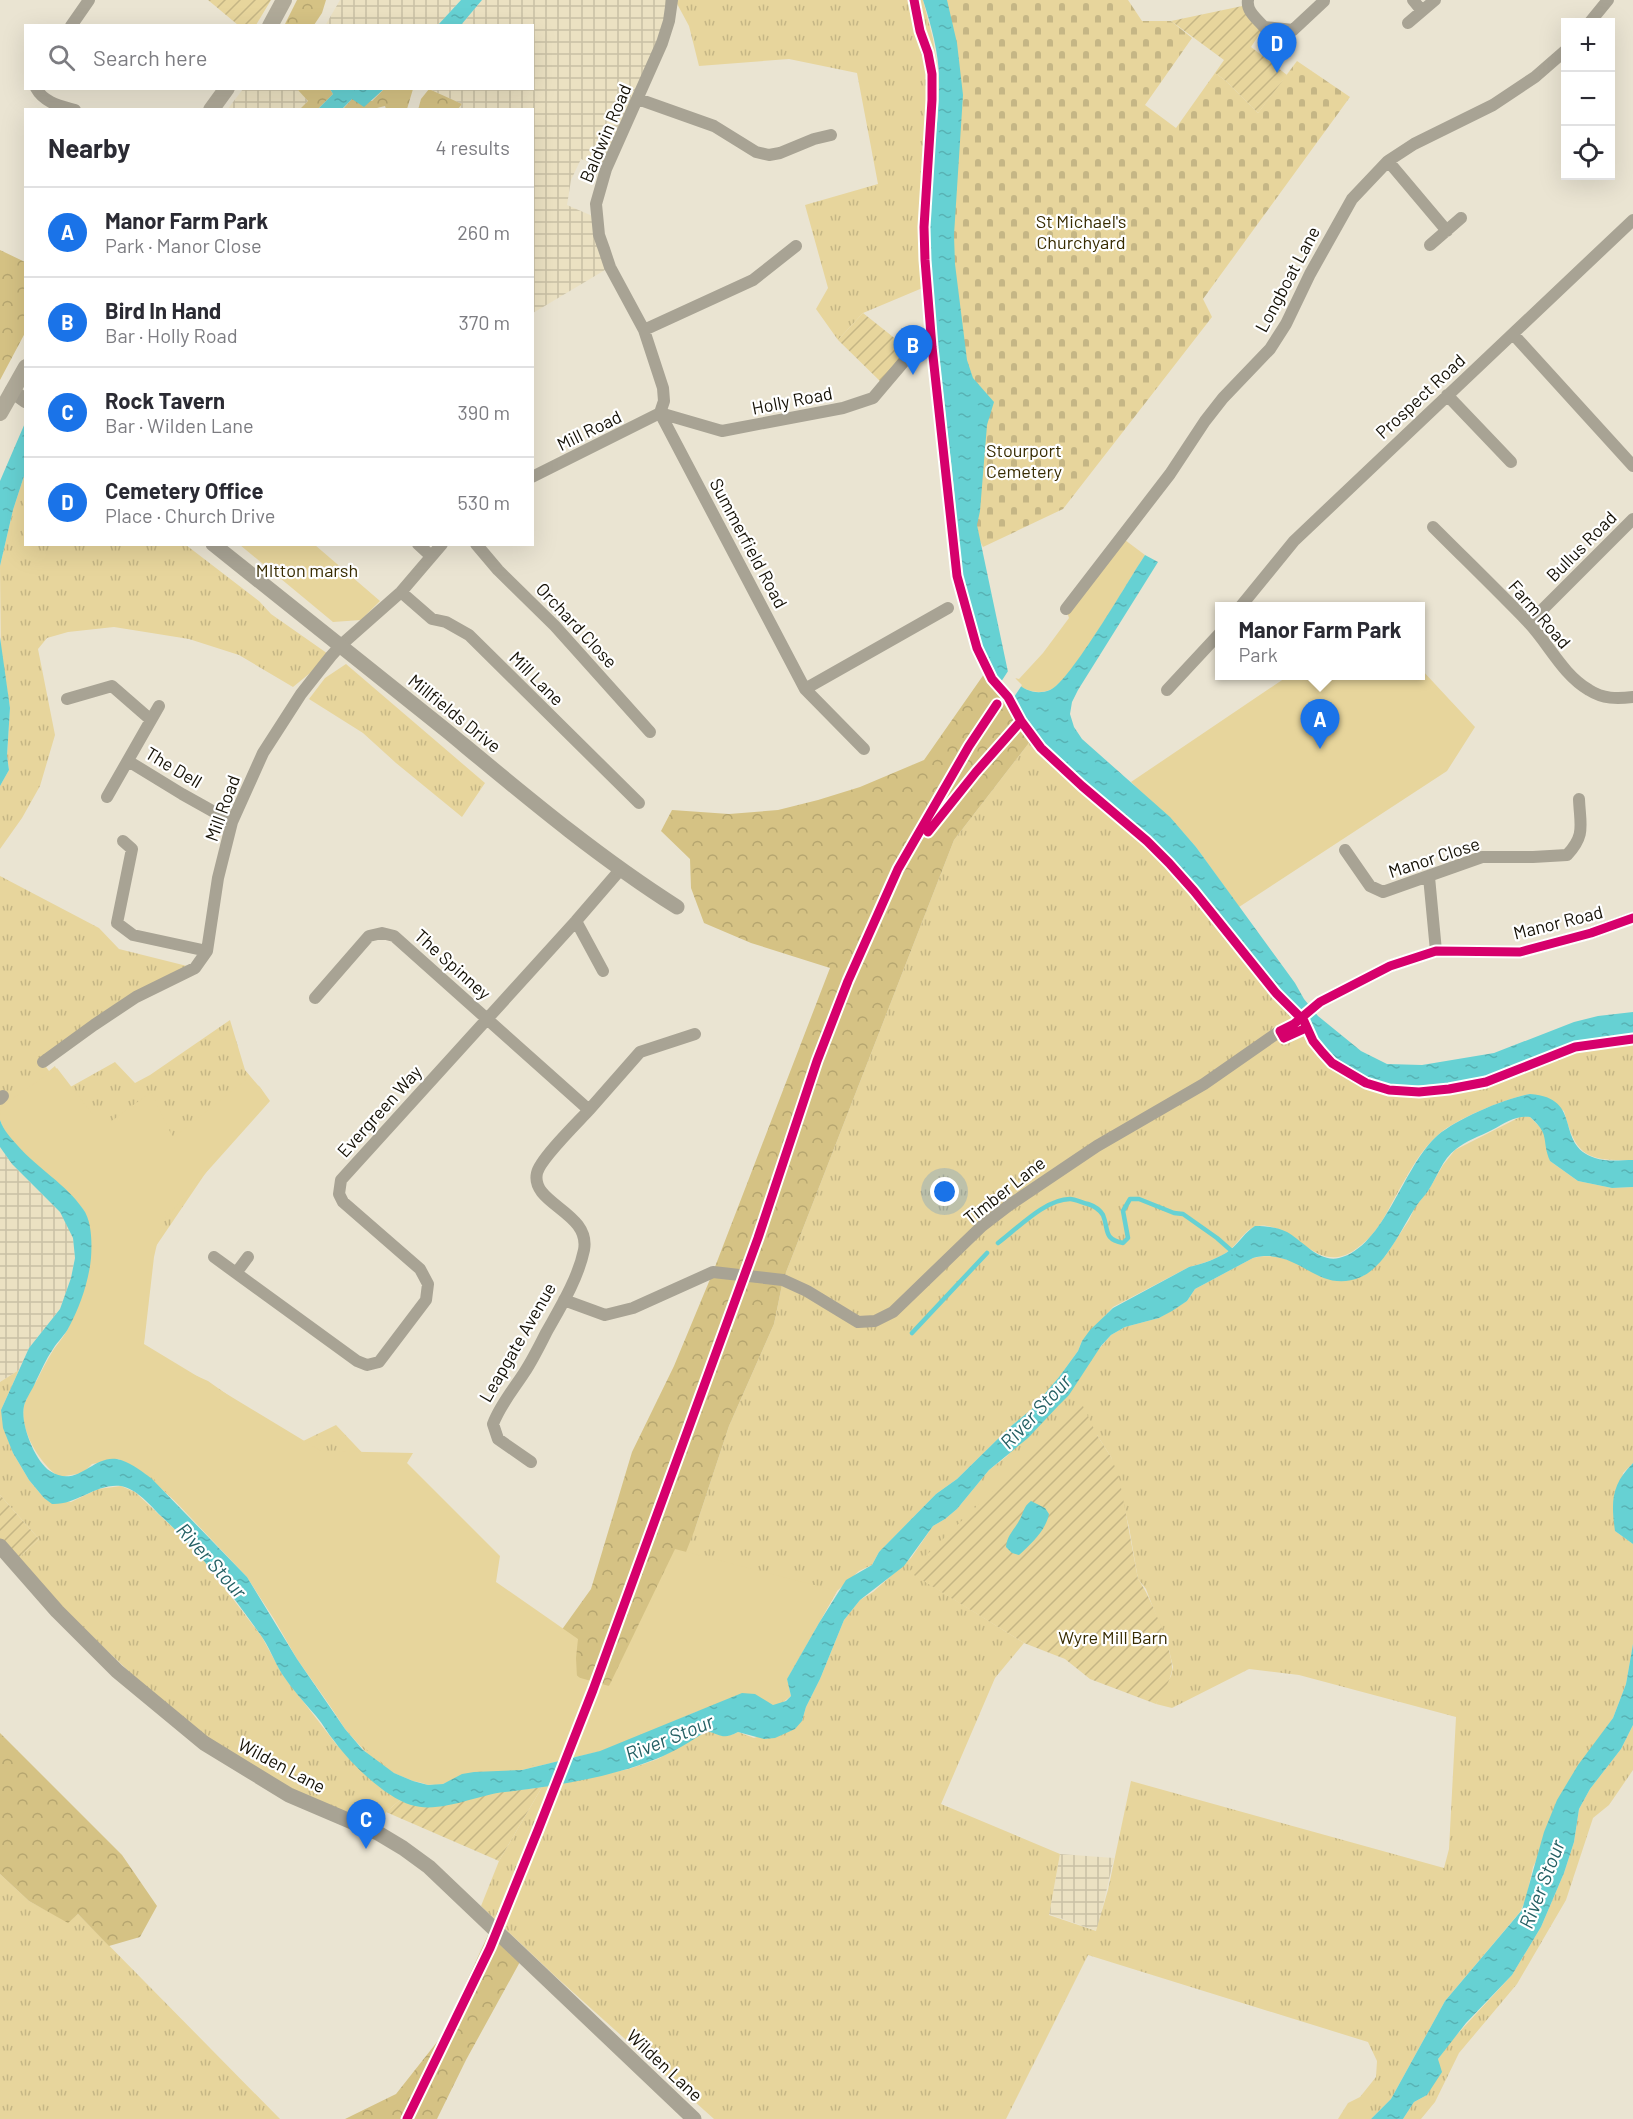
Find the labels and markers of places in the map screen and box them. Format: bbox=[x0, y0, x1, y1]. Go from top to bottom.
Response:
pin: D bbox=[1258, 23, 1296, 73]
pin: B bbox=[894, 326, 932, 375]
pin: A bbox=[1300, 700, 1340, 749]
pin: C bbox=[346, 1800, 386, 1849]

